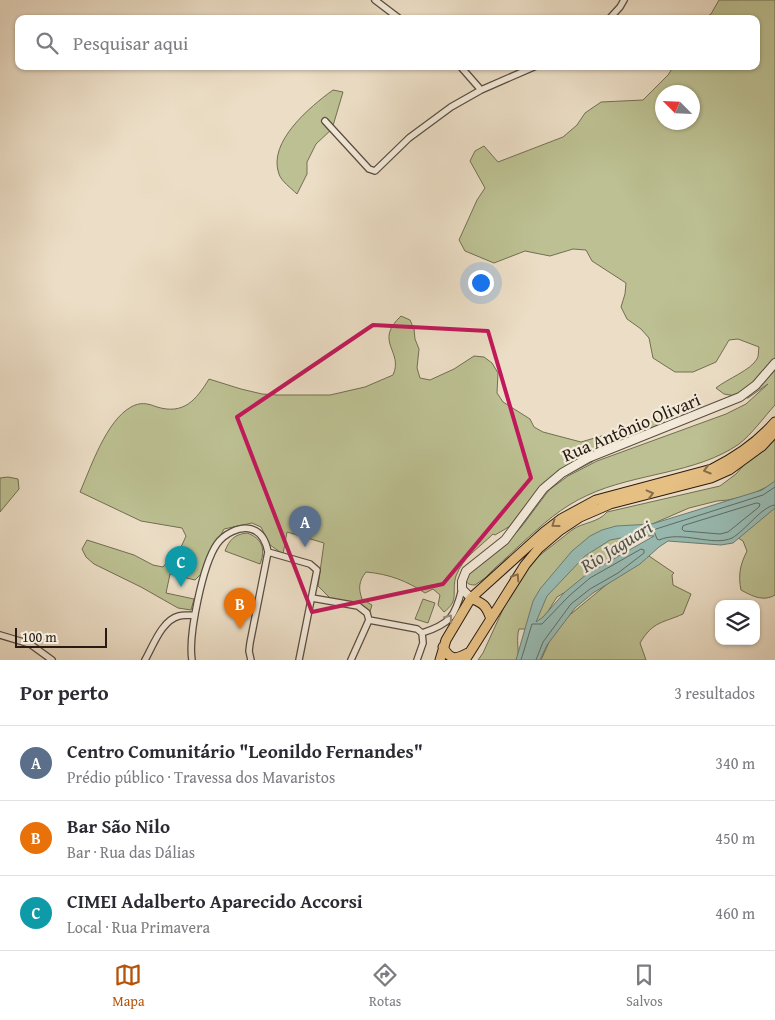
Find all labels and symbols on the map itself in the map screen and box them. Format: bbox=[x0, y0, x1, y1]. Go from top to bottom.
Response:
north arrow bbox=[655, 85, 700, 130]
your location bbox=[468, 270, 494, 296]
street label: Rua Antônio Olivari bbox=[558, 386, 704, 468]
one-way arrow bbox=[704, 464, 712, 474]
one-way arrow bbox=[645, 489, 654, 500]
pin: A bbox=[289, 506, 321, 547]
water label: Rio Jaguari bbox=[574, 513, 658, 580]
one-way arrow bbox=[552, 518, 561, 526]
pin: C bbox=[165, 546, 197, 587]
one-way arrow bbox=[510, 574, 520, 583]
pin: B bbox=[224, 588, 256, 629]
one-way arrow bbox=[444, 614, 453, 623]
scale bar bbox=[15, 625, 108, 648]

